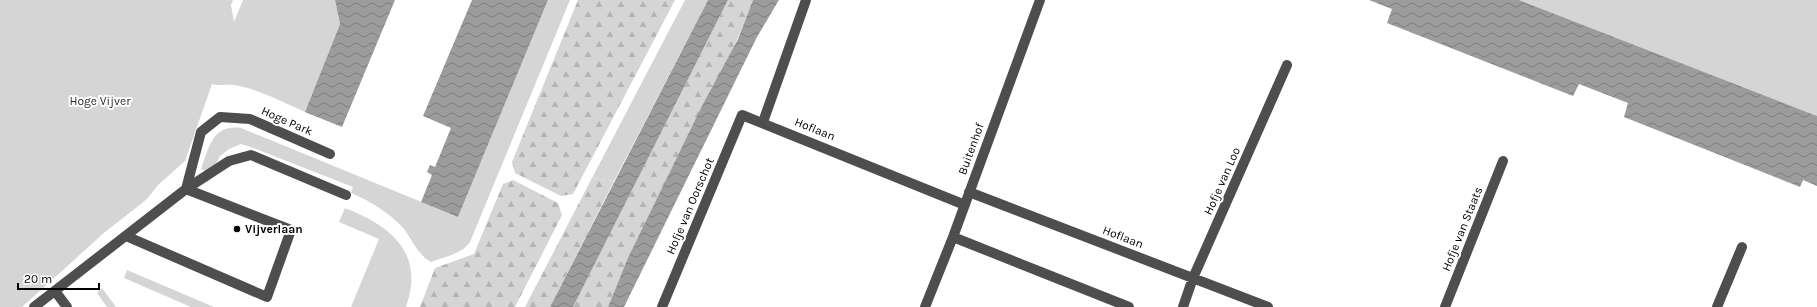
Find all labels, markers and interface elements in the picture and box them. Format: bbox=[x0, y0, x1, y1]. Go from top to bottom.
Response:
park label: Hoge Vijver bbox=[70, 94, 131, 108]
street label: Hoge Park bbox=[259, 103, 315, 139]
street label: Hoflaan bbox=[793, 115, 837, 143]
street label: Buitenhof bbox=[955, 120, 987, 177]
street label: Hofje van Loo bbox=[1201, 145, 1243, 217]
street label: Hofje van Oorschot bbox=[663, 155, 717, 256]
street label: Hofje van Staats bbox=[1439, 185, 1485, 273]
place label: Vijverlaan bbox=[245, 222, 303, 236]
street label: Hoflaan bbox=[1101, 223, 1145, 251]
marker: Vijverlaan bbox=[232, 224, 242, 234]
scale bar bbox=[18, 265, 99, 291]
text: 20 m bbox=[24, 272, 52, 286]

